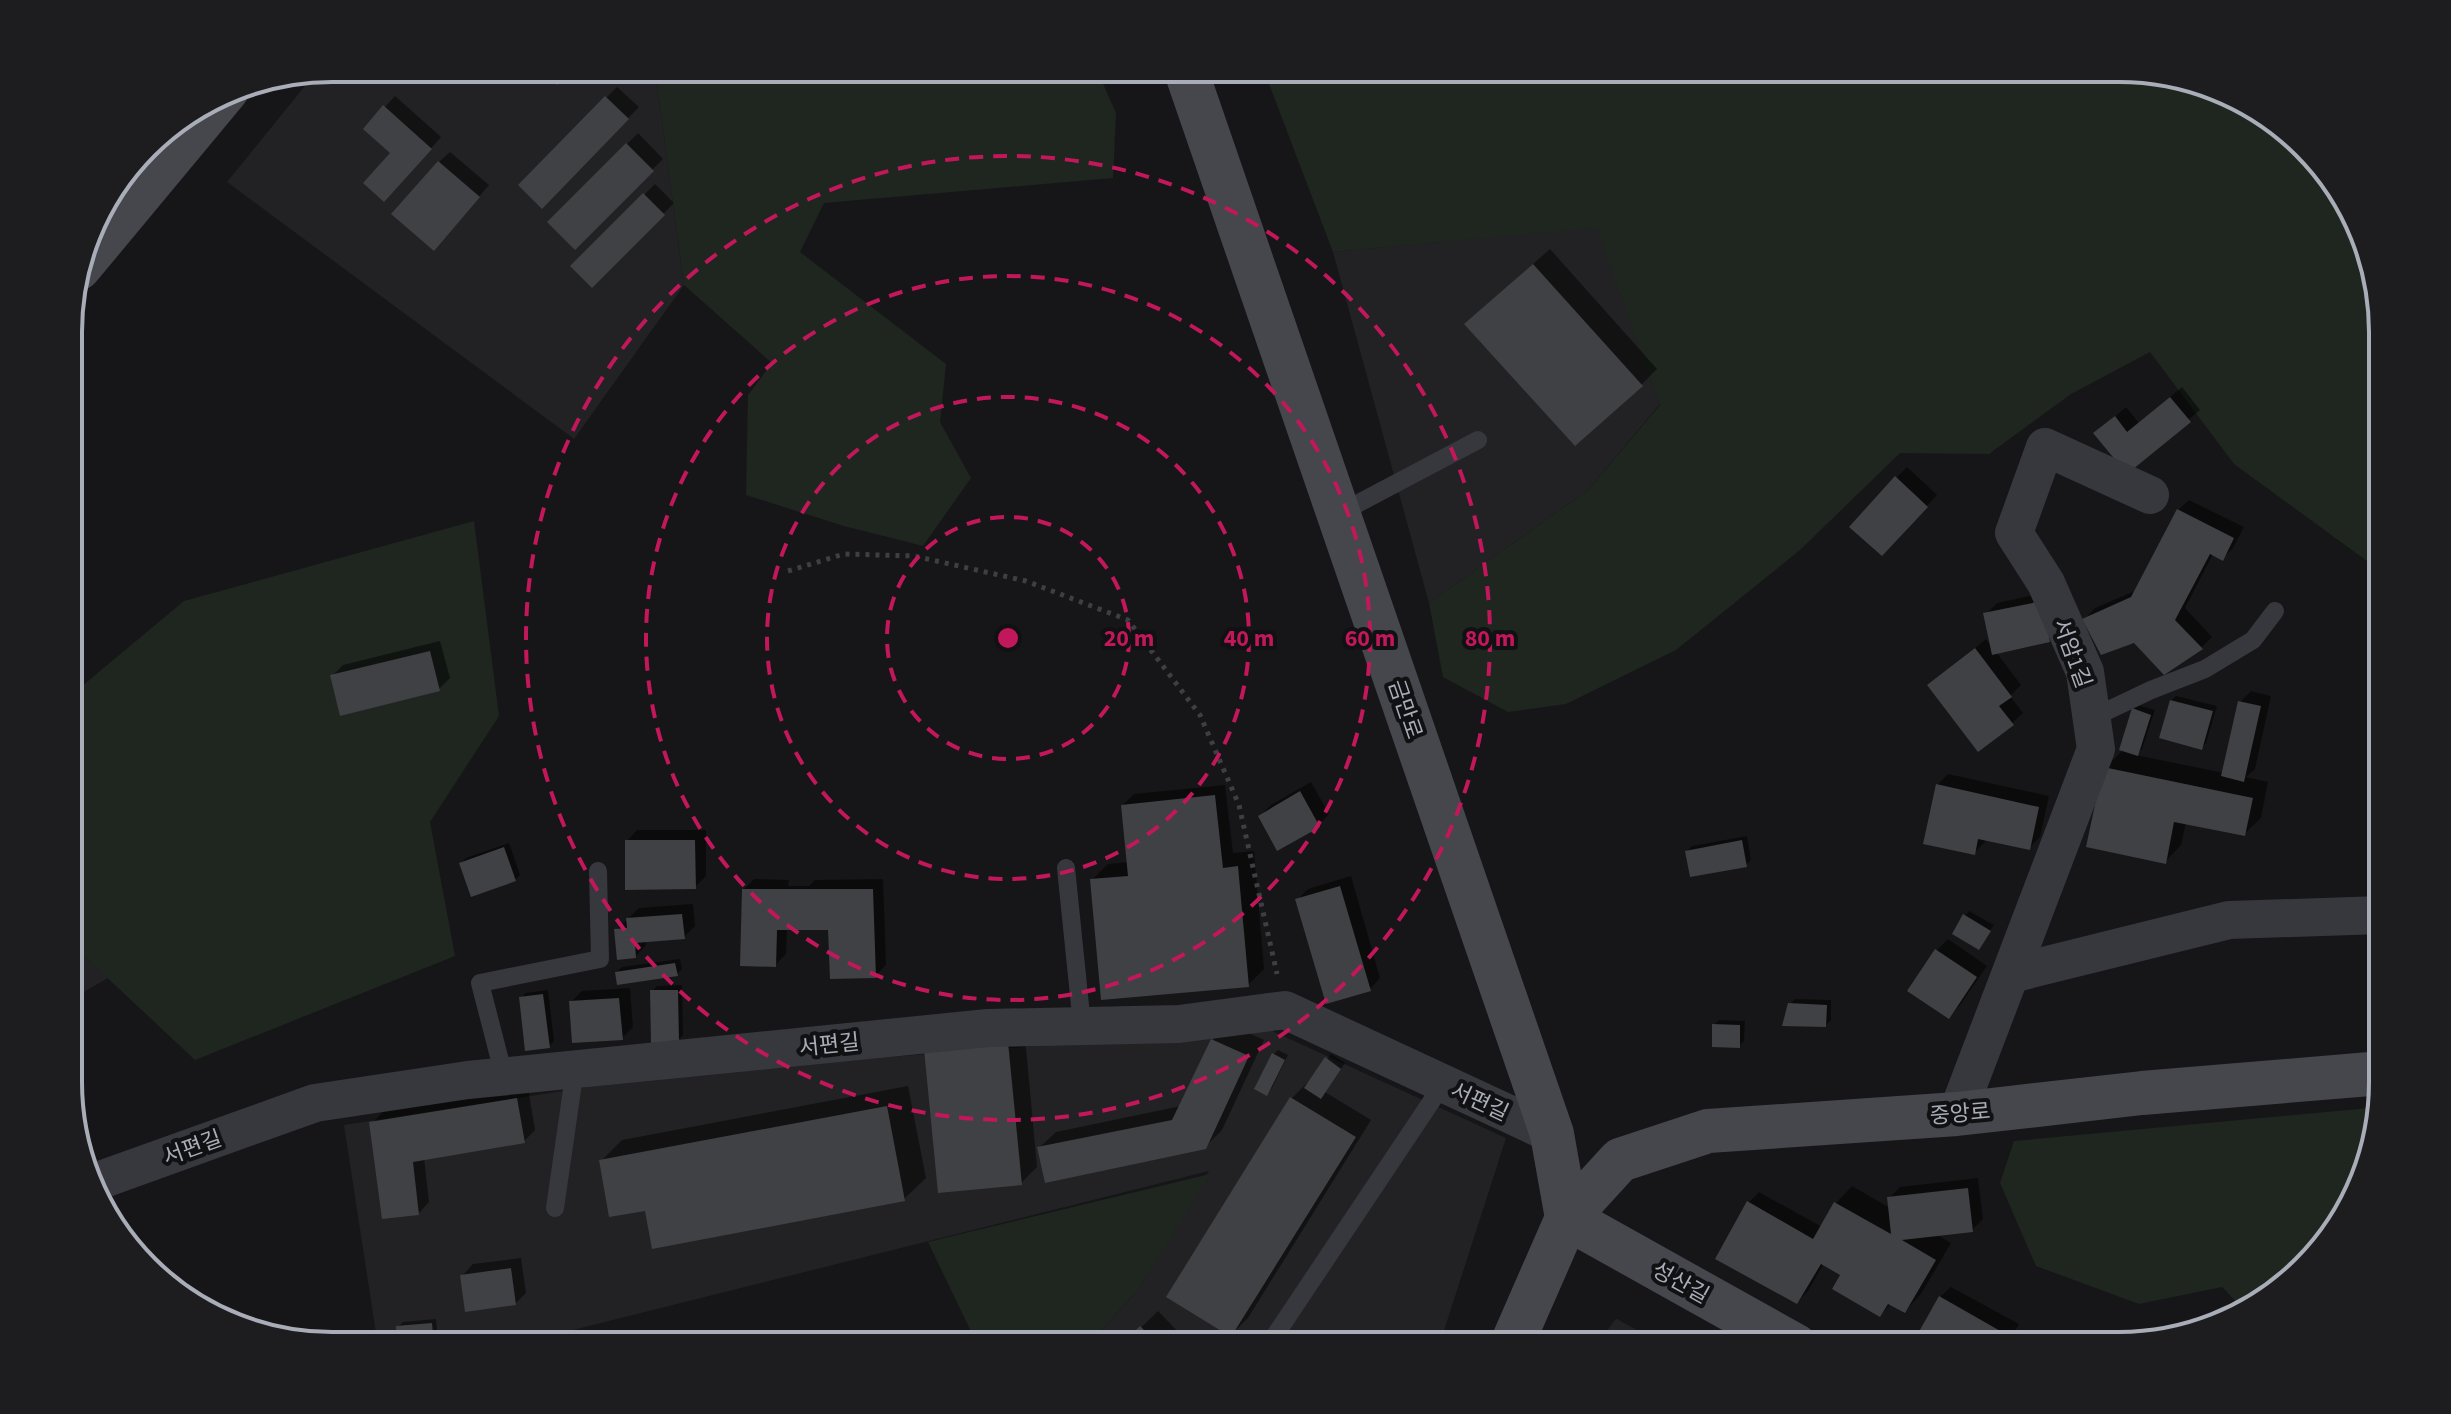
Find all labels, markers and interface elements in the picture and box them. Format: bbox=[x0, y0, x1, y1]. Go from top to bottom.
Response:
street label: 서암1길 bbox=[2045, 614, 2099, 692]
text: 20 m bbox=[1104, 621, 1154, 656]
text: 40 m bbox=[1224, 621, 1274, 656]
text: 60 m bbox=[1345, 621, 1395, 656]
text: 80 m bbox=[1465, 621, 1515, 656]
centre of rings bbox=[994, 624, 1022, 652]
street label: 금만로 bbox=[1380, 675, 1430, 743]
street label: 서편길 bbox=[797, 1026, 861, 1064]
street label: 서편길 bbox=[1445, 1075, 1514, 1129]
street label: 중앙로 bbox=[1928, 1095, 1992, 1133]
street label: 서편길 bbox=[158, 1123, 226, 1173]
street label: 성산길 bbox=[1646, 1254, 1715, 1312]

